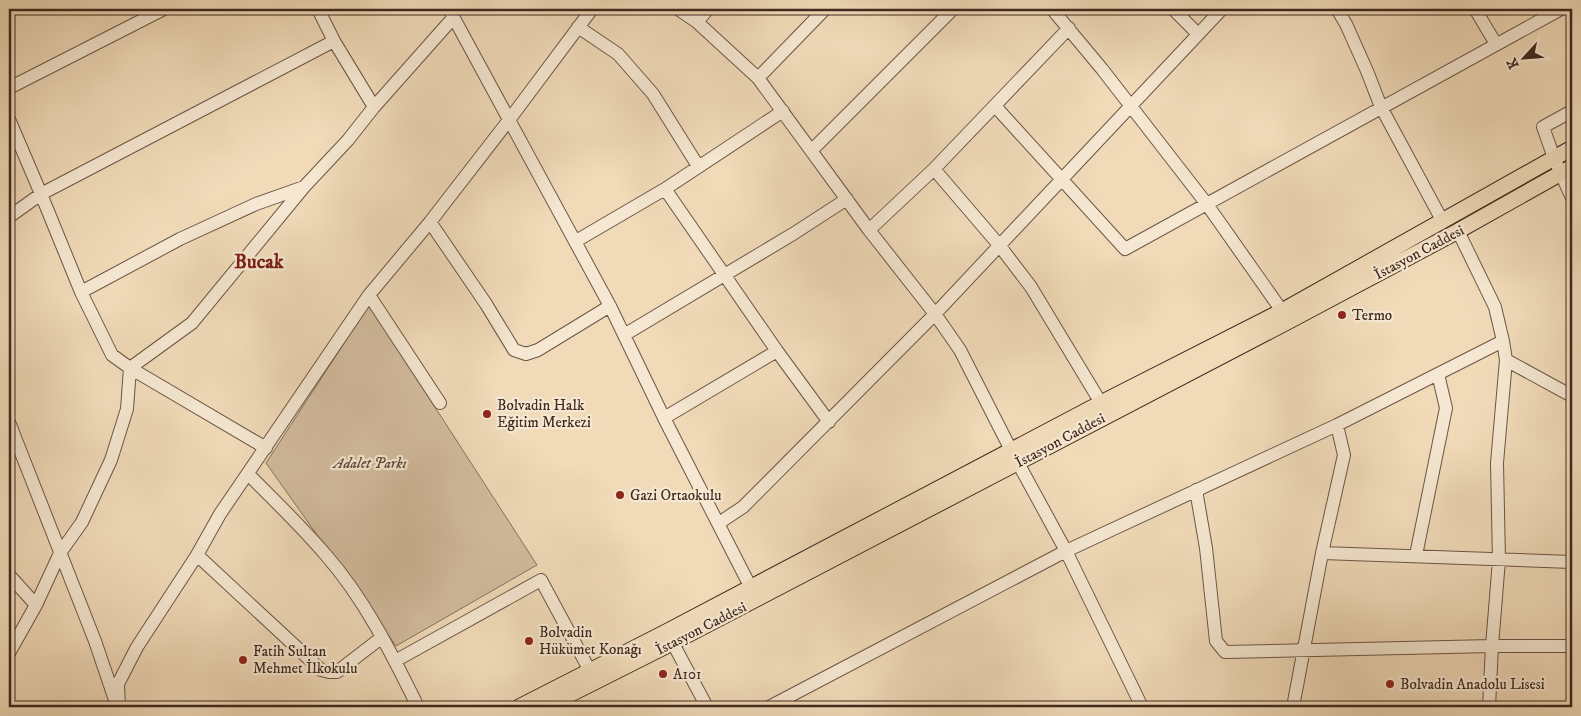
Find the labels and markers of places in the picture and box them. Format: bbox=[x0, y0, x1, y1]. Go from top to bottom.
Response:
place label: Termo bbox=[1352, 306, 1392, 325]
marker: Termo bbox=[1336, 309, 1348, 321]
place label: Bolvadin Halk Eğitim Merkezi bbox=[497, 396, 591, 432]
marker: Bolvadin Halk Eğitim Merkezi bbox=[481, 408, 493, 420]
place label: Gazi Ortaokulu bbox=[630, 486, 721, 505]
marker: Gazi Ortaokulu bbox=[614, 489, 626, 501]
place label: Bolvadin Hükümet Konağı bbox=[539, 623, 642, 659]
marker: Bolvadin Hükümet Konağı bbox=[523, 635, 535, 647]
place label: Fatih Sultan Mehmet İlkokulu bbox=[253, 642, 358, 678]
marker: Fatih Sultan Mehmet İlkokulu bbox=[237, 654, 249, 666]
place label: A101 bbox=[673, 665, 702, 684]
marker: A101 bbox=[657, 668, 669, 680]
place label: Bolvadin Anadolu Lisesi bbox=[1400, 675, 1545, 694]
marker: Bolvadin Anadolu Lisesi bbox=[1384, 678, 1396, 690]

